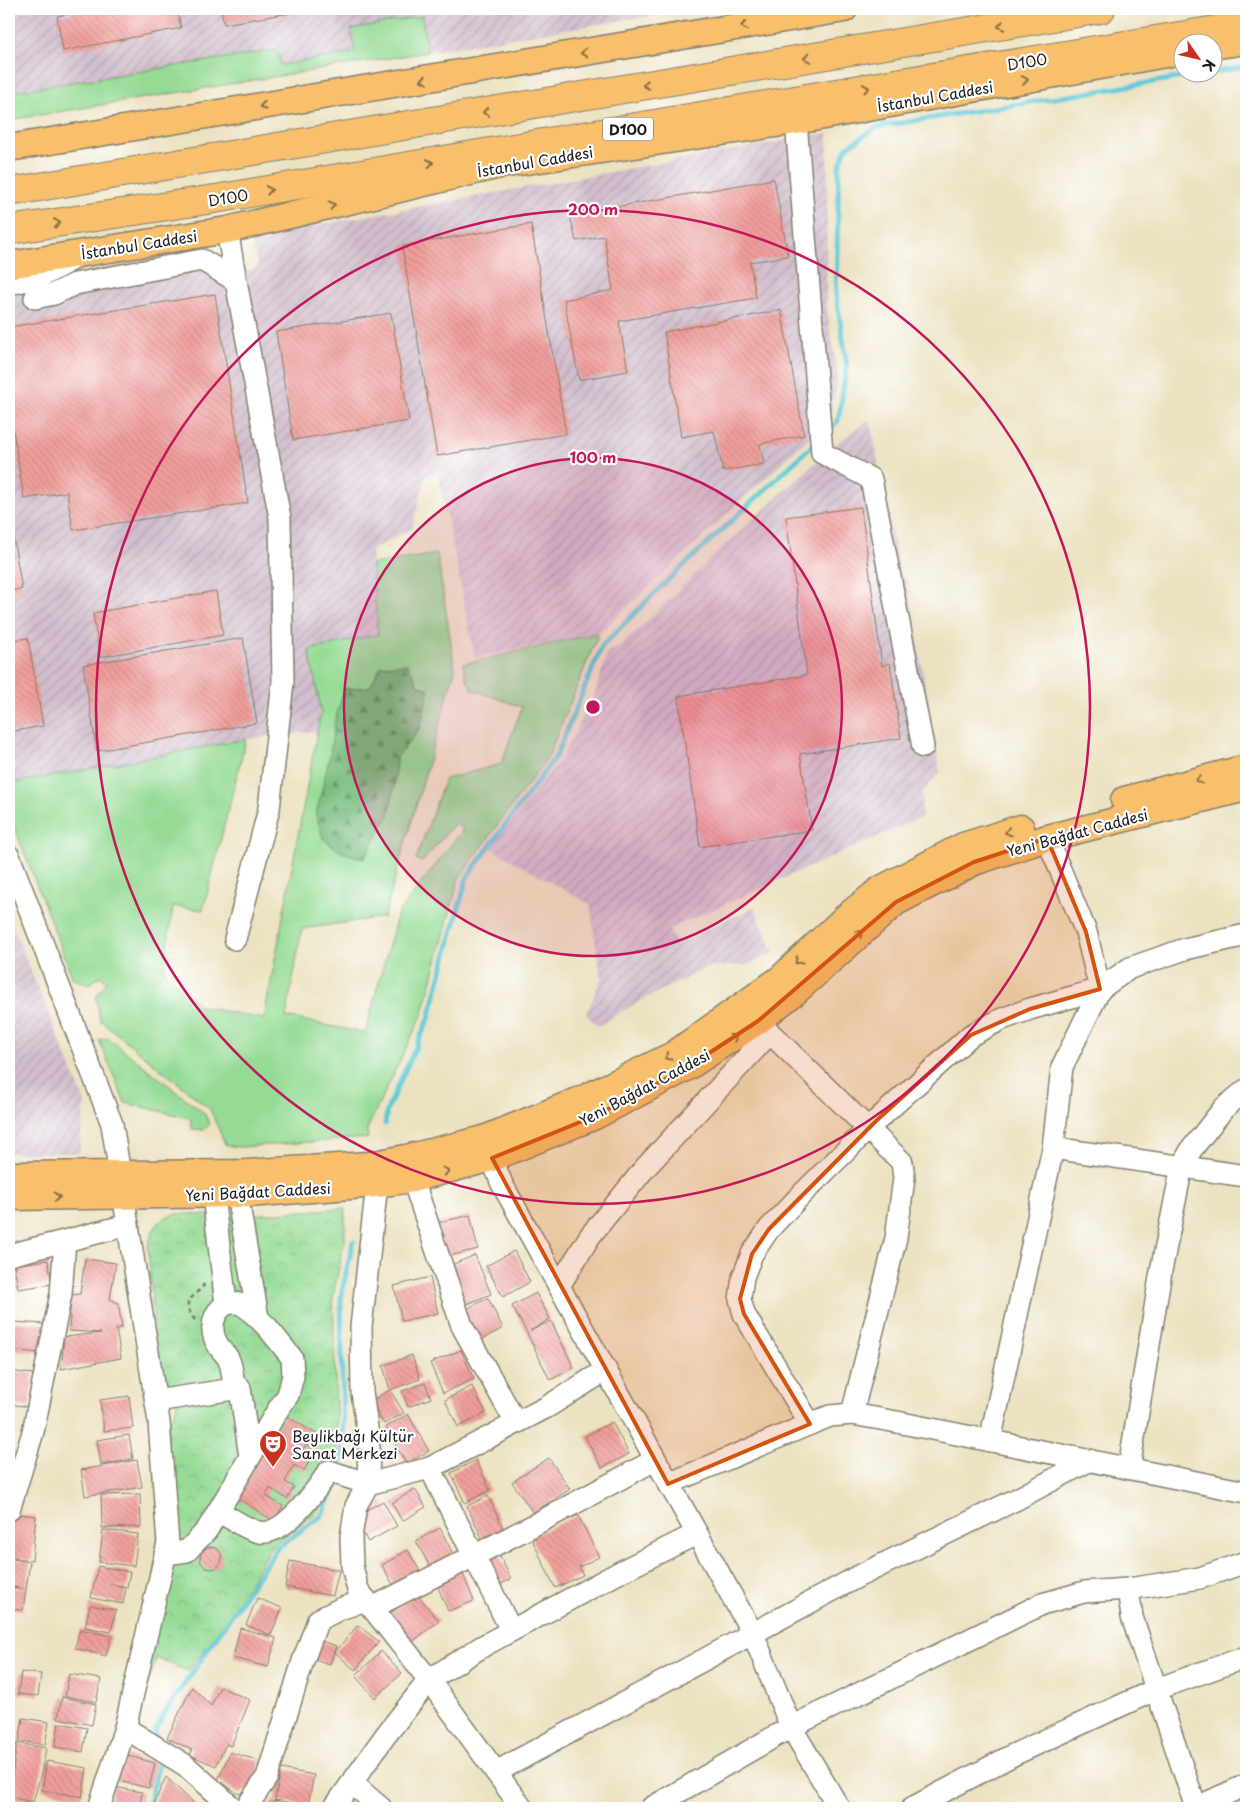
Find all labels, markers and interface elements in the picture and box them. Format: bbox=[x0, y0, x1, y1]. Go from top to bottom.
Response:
one-way arrow bbox=[740, 20, 749, 30]
one-way arrow bbox=[997, 20, 1006, 30]
north arrow bbox=[1172, 32, 1222, 82]
street label: D100 bbox=[1005, 46, 1049, 76]
one-way arrow bbox=[580, 47, 588, 57]
one-way arrow bbox=[802, 53, 811, 63]
text: K bbox=[1198, 55, 1221, 76]
one-way arrow bbox=[419, 74, 428, 84]
street label: İstanbul Caddesi bbox=[875, 74, 995, 118]
one-way arrow bbox=[1021, 75, 1029, 85]
one-way arrow bbox=[642, 80, 651, 90]
one-way arrow bbox=[861, 83, 870, 93]
one-way arrow bbox=[259, 100, 267, 111]
one-way arrow bbox=[482, 107, 490, 117]
road number: D100 bbox=[603, 118, 653, 140]
street label: İstanbul Caddesi bbox=[475, 139, 595, 183]
one-way arrow bbox=[425, 158, 434, 168]
street label: D100 bbox=[206, 182, 250, 212]
one-way arrow bbox=[265, 186, 274, 196]
text: 200 m bbox=[568, 197, 618, 220]
one-way arrow bbox=[327, 200, 336, 211]
one-way arrow bbox=[53, 218, 61, 229]
street label: İstanbul Caddesi bbox=[79, 223, 199, 265]
text: 100 m bbox=[570, 445, 616, 468]
centre of rings bbox=[584, 698, 602, 716]
one-way arrow bbox=[1195, 775, 1204, 785]
street label: Yeni Bağdat Caddesi bbox=[1004, 802, 1150, 862]
one-way arrow bbox=[1005, 827, 1013, 837]
one-way arrow bbox=[854, 930, 863, 939]
one-way arrow bbox=[795, 955, 804, 964]
one-way arrow bbox=[729, 1034, 738, 1043]
street label: Yeni Bağdat Caddesi bbox=[574, 1043, 714, 1131]
one-way arrow bbox=[664, 1051, 673, 1061]
one-way arrow bbox=[441, 1166, 450, 1177]
street label: Yeni Bağdat Caddesi bbox=[185, 1176, 331, 1206]
one-way arrow bbox=[54, 1192, 62, 1202]
place label: Beylikbağı Kültür Sanat Merkezi bbox=[292, 1424, 414, 1464]
theatre icon: Beylikbağı Kültür Sanat Merkezi bbox=[258, 1429, 288, 1468]

